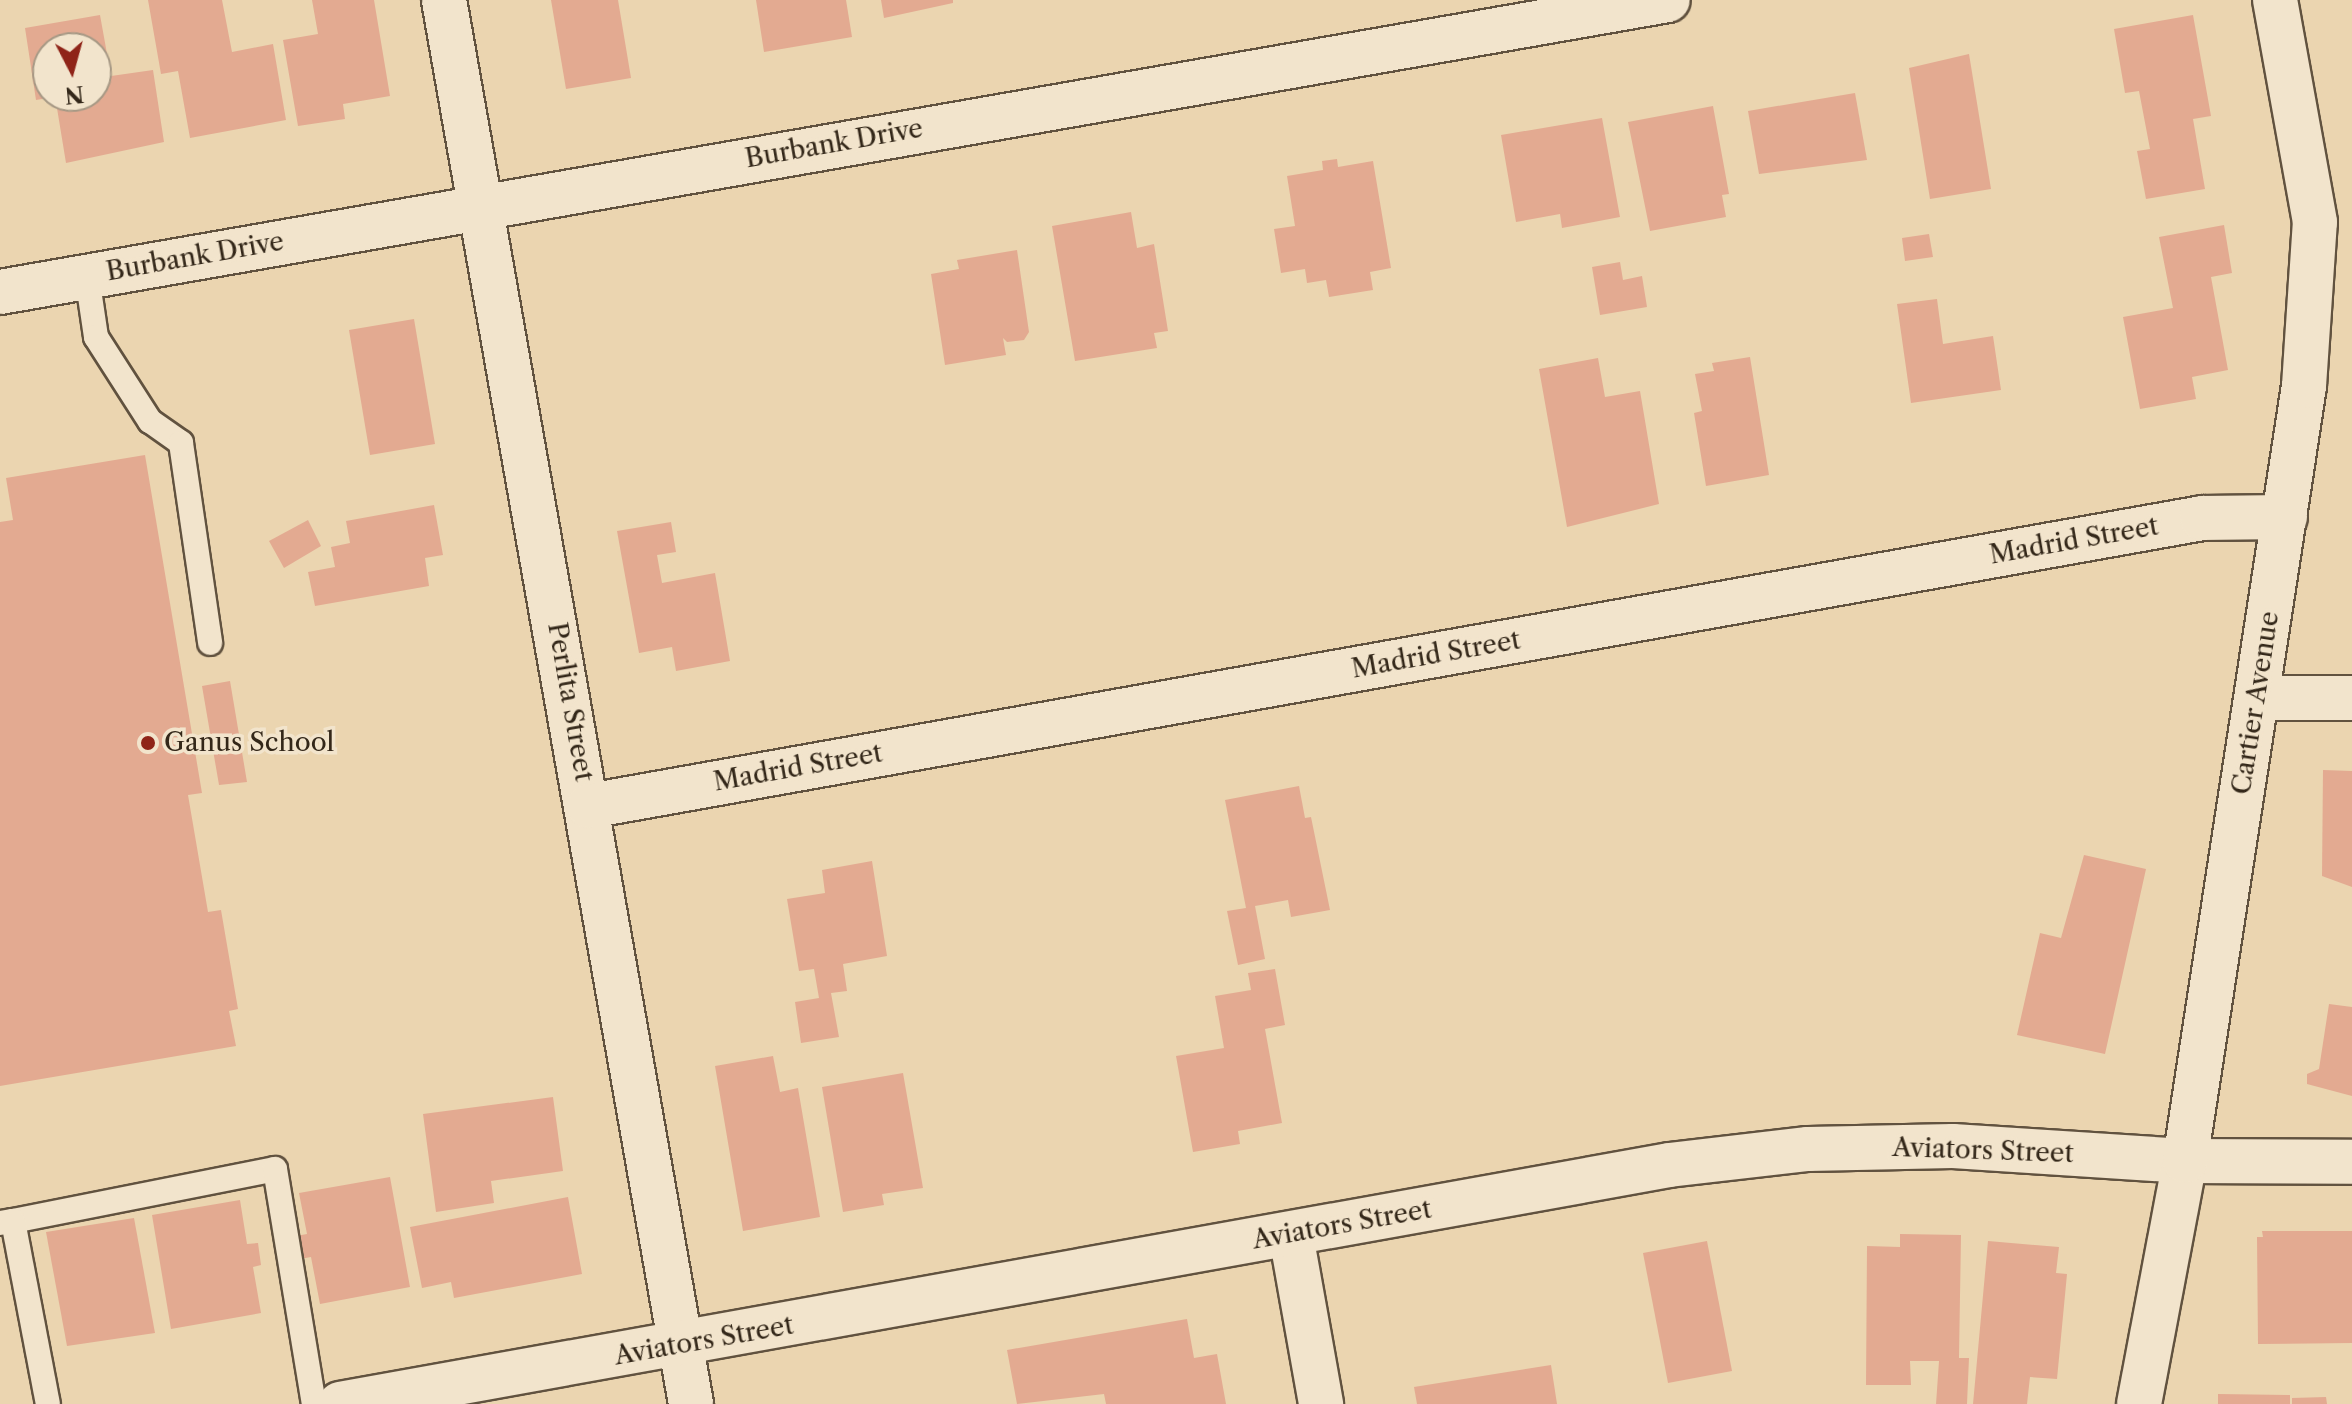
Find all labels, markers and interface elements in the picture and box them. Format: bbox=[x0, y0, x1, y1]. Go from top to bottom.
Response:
north arrow bbox=[32, 32, 112, 112]
text: N bbox=[63, 80, 85, 109]
street label: Burbank Drive bbox=[742, 113, 926, 175]
street label: Burbank Drive bbox=[103, 226, 287, 288]
street label: Madrid Street bbox=[1987, 511, 2161, 571]
street label: Cartier Avenue bbox=[2226, 608, 2286, 798]
street label: Perlita Street bbox=[541, 620, 599, 784]
street label: Madrid Street bbox=[1349, 625, 1523, 685]
place label: Ganus School bbox=[164, 727, 334, 759]
marker: Ganus School bbox=[139, 734, 157, 752]
street label: Madrid Street bbox=[711, 738, 885, 798]
street label: Aviators Street bbox=[1892, 1132, 2074, 1170]
street label: Aviators Street bbox=[1250, 1194, 1434, 1256]
street label: Aviators Street bbox=[612, 1310, 796, 1372]

